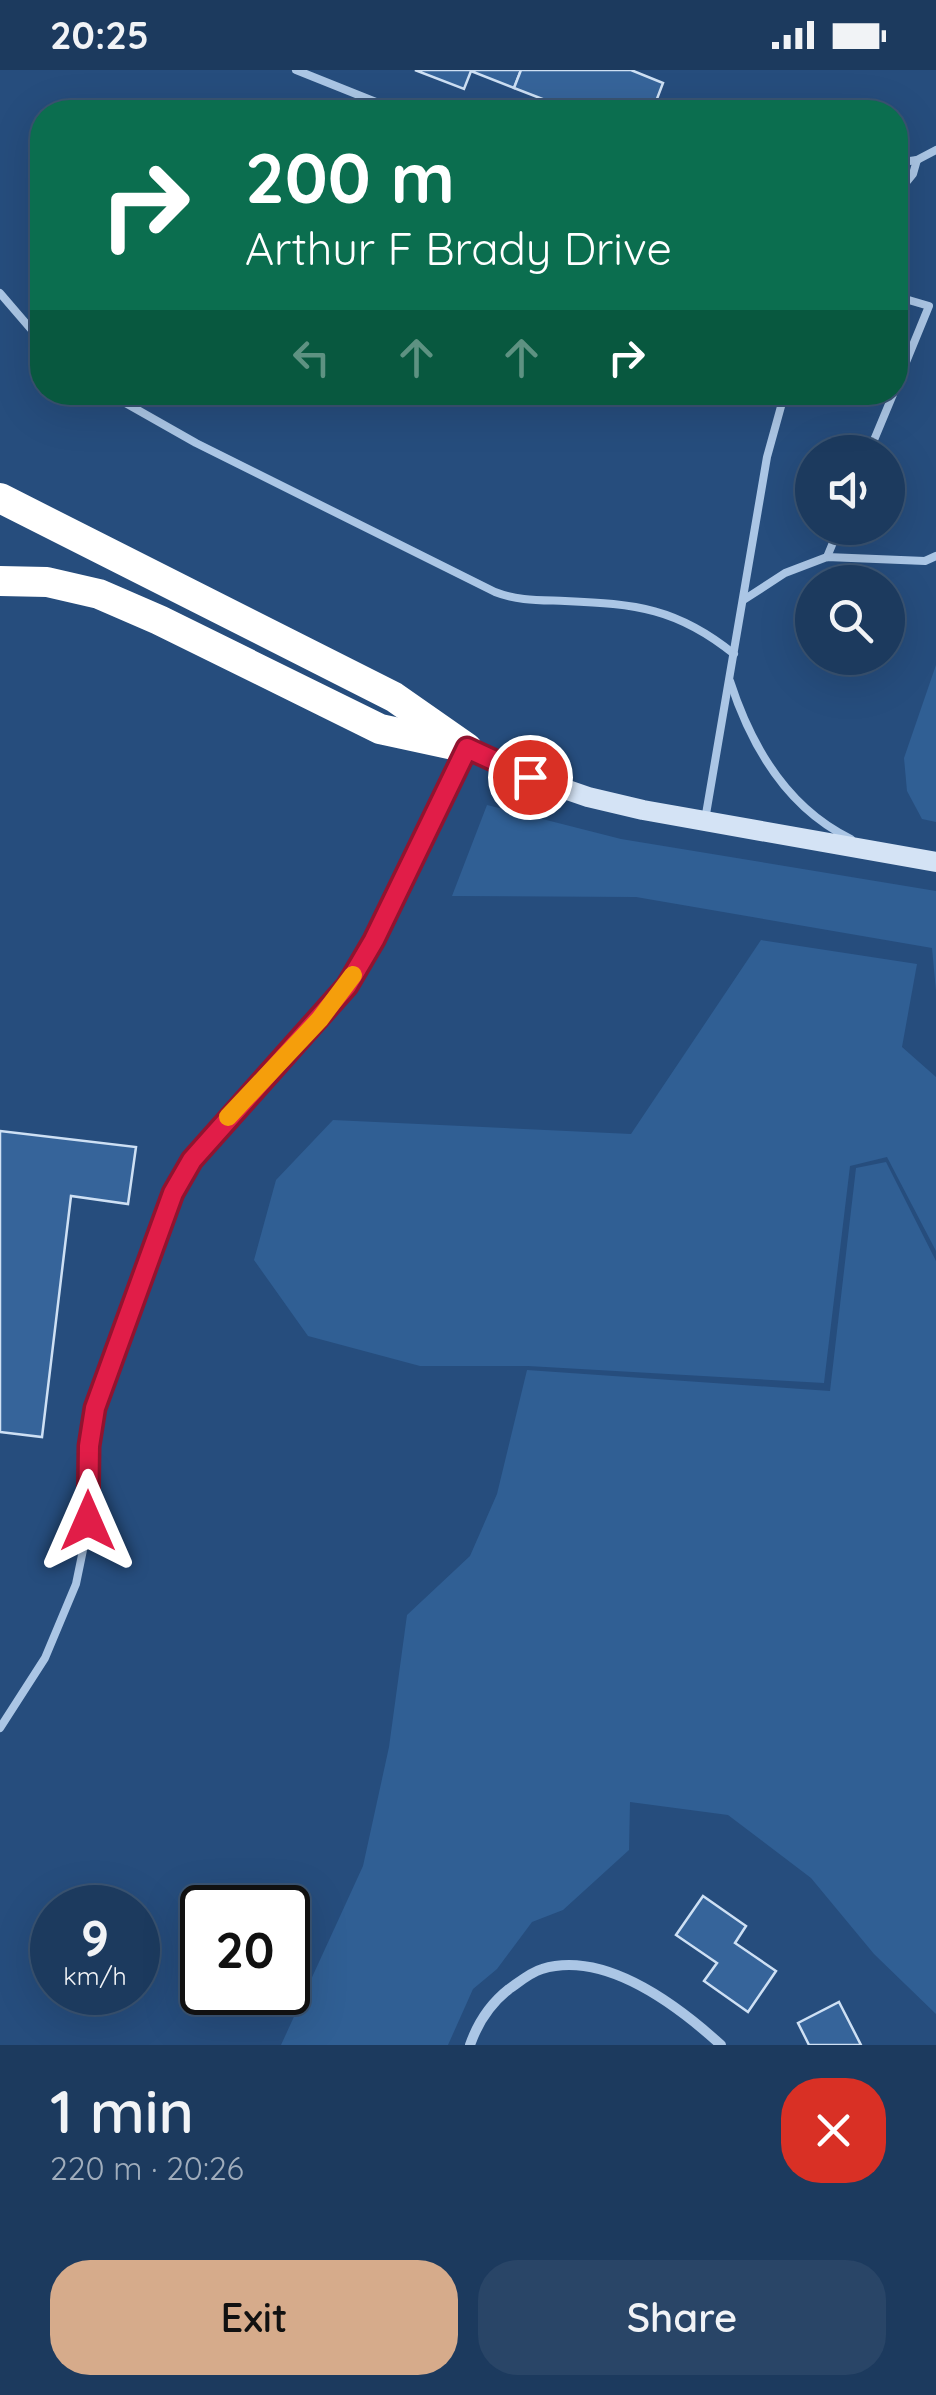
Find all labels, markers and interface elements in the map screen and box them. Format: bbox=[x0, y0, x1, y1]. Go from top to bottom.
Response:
text: 20:25 bbox=[50, 11, 149, 59]
text: 200 m bbox=[245, 133, 455, 221]
icon: right bbox=[80, 140, 210, 270]
text: Arthur F Brady Drive bbox=[245, 220, 672, 276]
icon: left bbox=[284, 330, 339, 385]
icon: ahead bbox=[389, 330, 444, 385]
icon: ahead bbox=[494, 330, 549, 385]
icon: right bbox=[599, 330, 654, 385]
map controls bbox=[795, 435, 905, 675]
button: sound bbox=[795, 435, 905, 545]
button: search bbox=[795, 565, 905, 675]
pin bbox=[488, 735, 573, 820]
icon: arrive bbox=[503, 750, 558, 805]
position arrow bbox=[36, 1469, 140, 1573]
speed limit sign: 20 bbox=[180, 1885, 310, 2015]
text: 9 bbox=[81, 1906, 109, 1969]
text: km/h bbox=[63, 1960, 127, 1991]
text: 1 min bbox=[50, 2073, 194, 2148]
button: close bbox=[781, 2078, 886, 2183]
text: 220 m · 20:26 bbox=[50, 2148, 244, 2188]
button: Exit bbox=[50, 2260, 458, 2375]
button: Share bbox=[478, 2260, 886, 2375]

